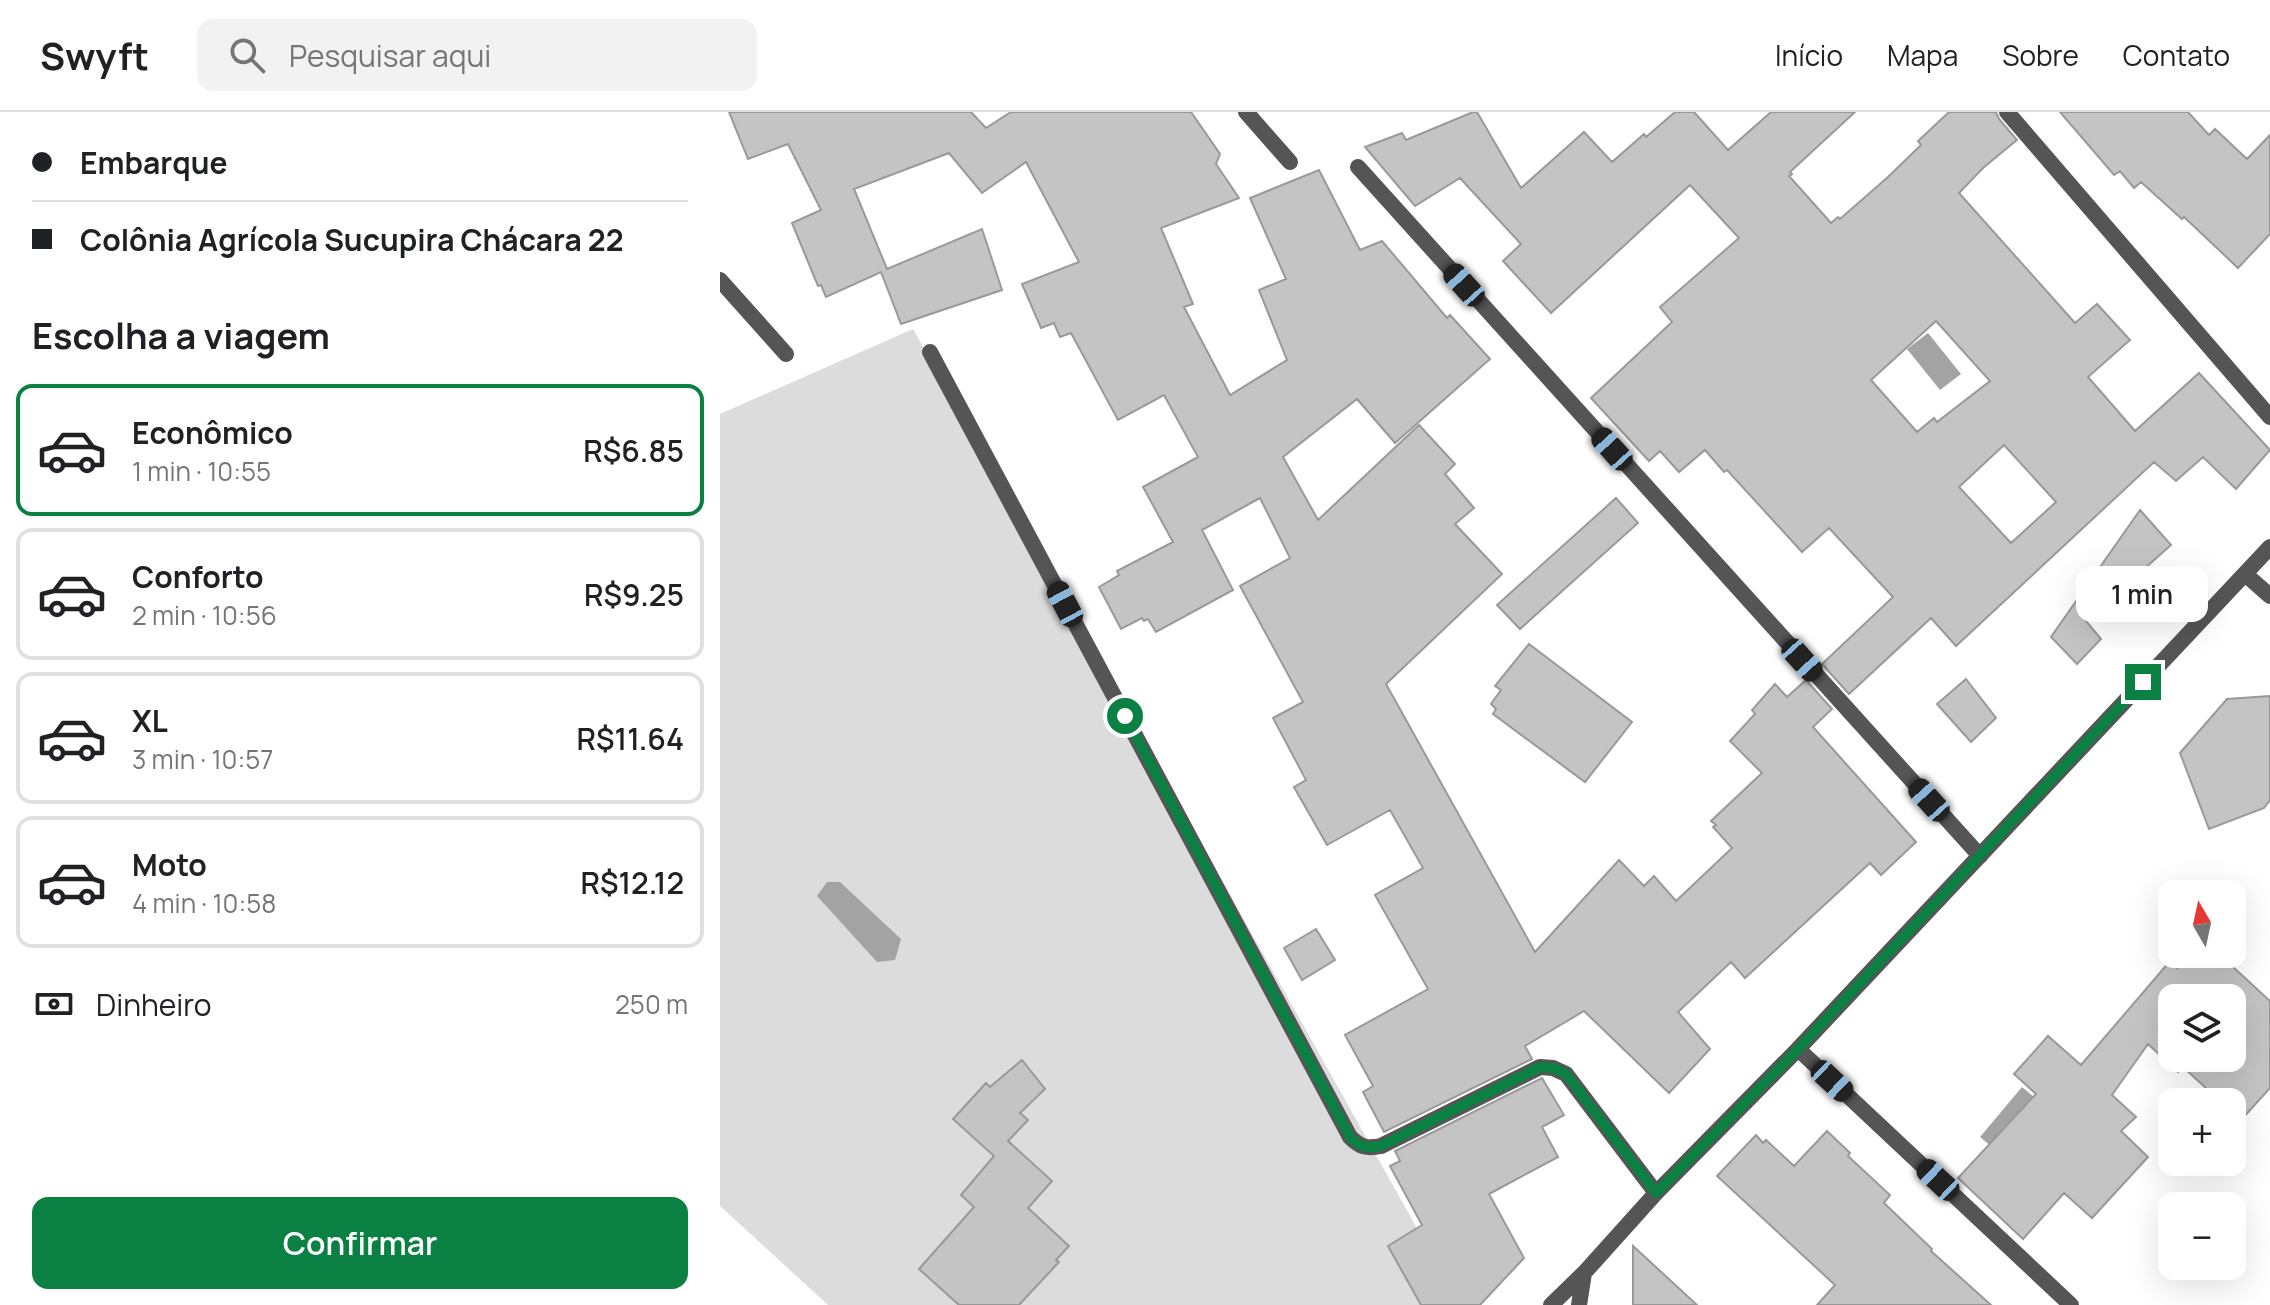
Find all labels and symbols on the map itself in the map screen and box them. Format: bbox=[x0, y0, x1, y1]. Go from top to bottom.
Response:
car bbox=[1439, 259, 1489, 311]
car bbox=[1587, 423, 1637, 475]
callout: 1 min bbox=[2077, 566, 2209, 622]
car bbox=[1043, 577, 1087, 631]
car bbox=[1777, 634, 1827, 686]
route end bbox=[2125, 664, 2161, 700]
route start bbox=[1107, 698, 1143, 734]
car bbox=[1904, 774, 1954, 826]
north arrow bbox=[2158, 880, 2246, 968]
car bbox=[1806, 1056, 1858, 1106]
car bbox=[1912, 1155, 1964, 1205]

